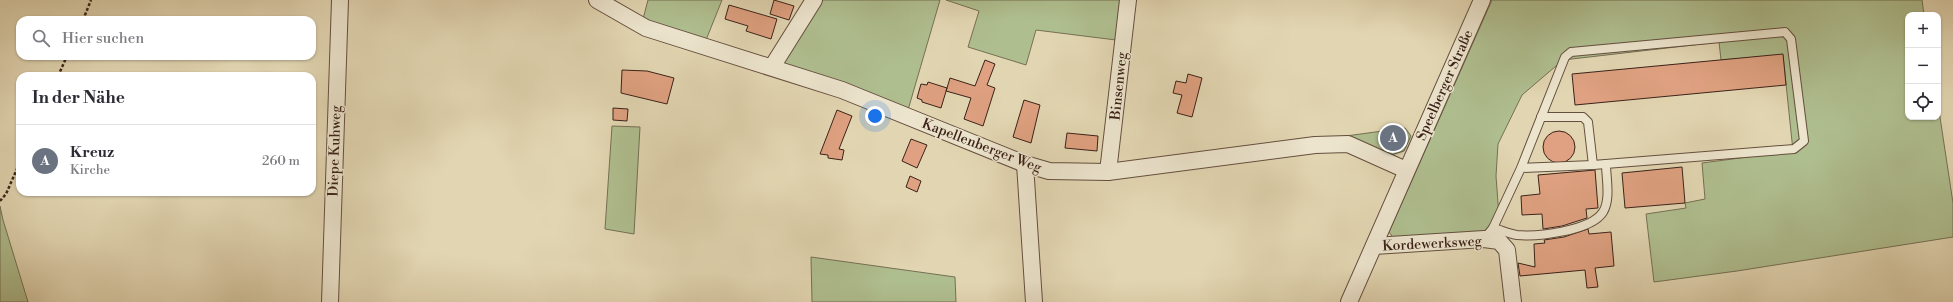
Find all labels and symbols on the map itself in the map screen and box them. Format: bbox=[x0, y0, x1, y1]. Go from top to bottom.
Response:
street label: Speelberger Straße bbox=[1412, 27, 1477, 144]
street label: Binsenweg bbox=[1106, 51, 1132, 122]
street label: Diepe Kuhweg bbox=[324, 104, 346, 197]
your location bbox=[865, 106, 885, 126]
street label: Kapellenberger Weg bbox=[919, 115, 1045, 177]
pin: A bbox=[1380, 123, 1406, 153]
street label: Kordewerksweg bbox=[1382, 232, 1483, 256]

